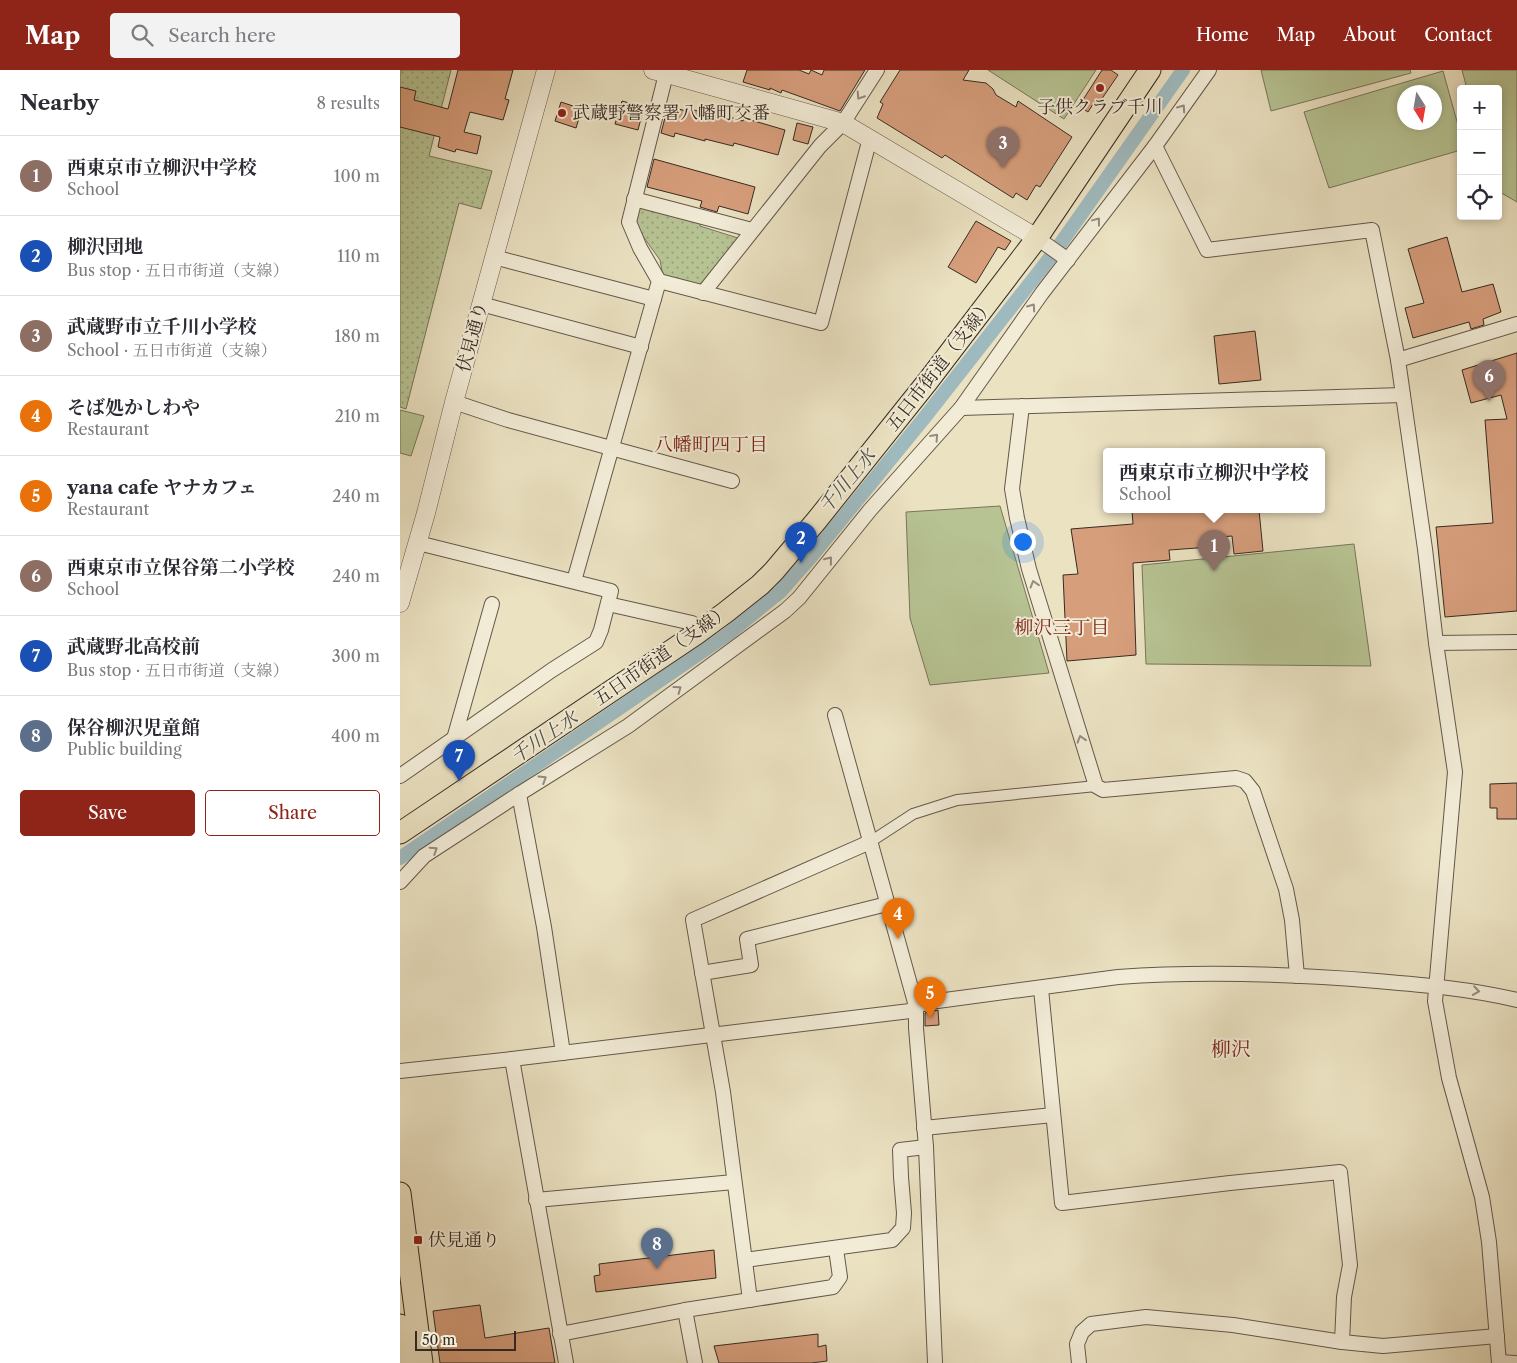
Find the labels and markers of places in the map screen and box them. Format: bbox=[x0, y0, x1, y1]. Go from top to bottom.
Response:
marker: 子供クラブ千川 bbox=[1094, 82, 1106, 94]
place label: 子供クラブ千川 bbox=[1037, 96, 1163, 118]
place label: 武蔵野警察署八幡町交番 bbox=[572, 102, 770, 124]
marker: 武蔵野警察署八幡町交番 bbox=[556, 107, 568, 119]
pin: 3 bbox=[987, 127, 1019, 168]
pin: 6 bbox=[1473, 360, 1505, 401]
pin: 2 bbox=[785, 522, 817, 563]
pin: 1 bbox=[1198, 530, 1230, 571]
pin: 7 bbox=[443, 740, 475, 781]
pin: 4 bbox=[882, 898, 914, 939]
pin: 5 bbox=[914, 977, 946, 1018]
pin: 8 bbox=[641, 1228, 673, 1269]
place label: 伏見通り bbox=[428, 1229, 500, 1251]
marker: 伏見通り bbox=[412, 1234, 424, 1246]

